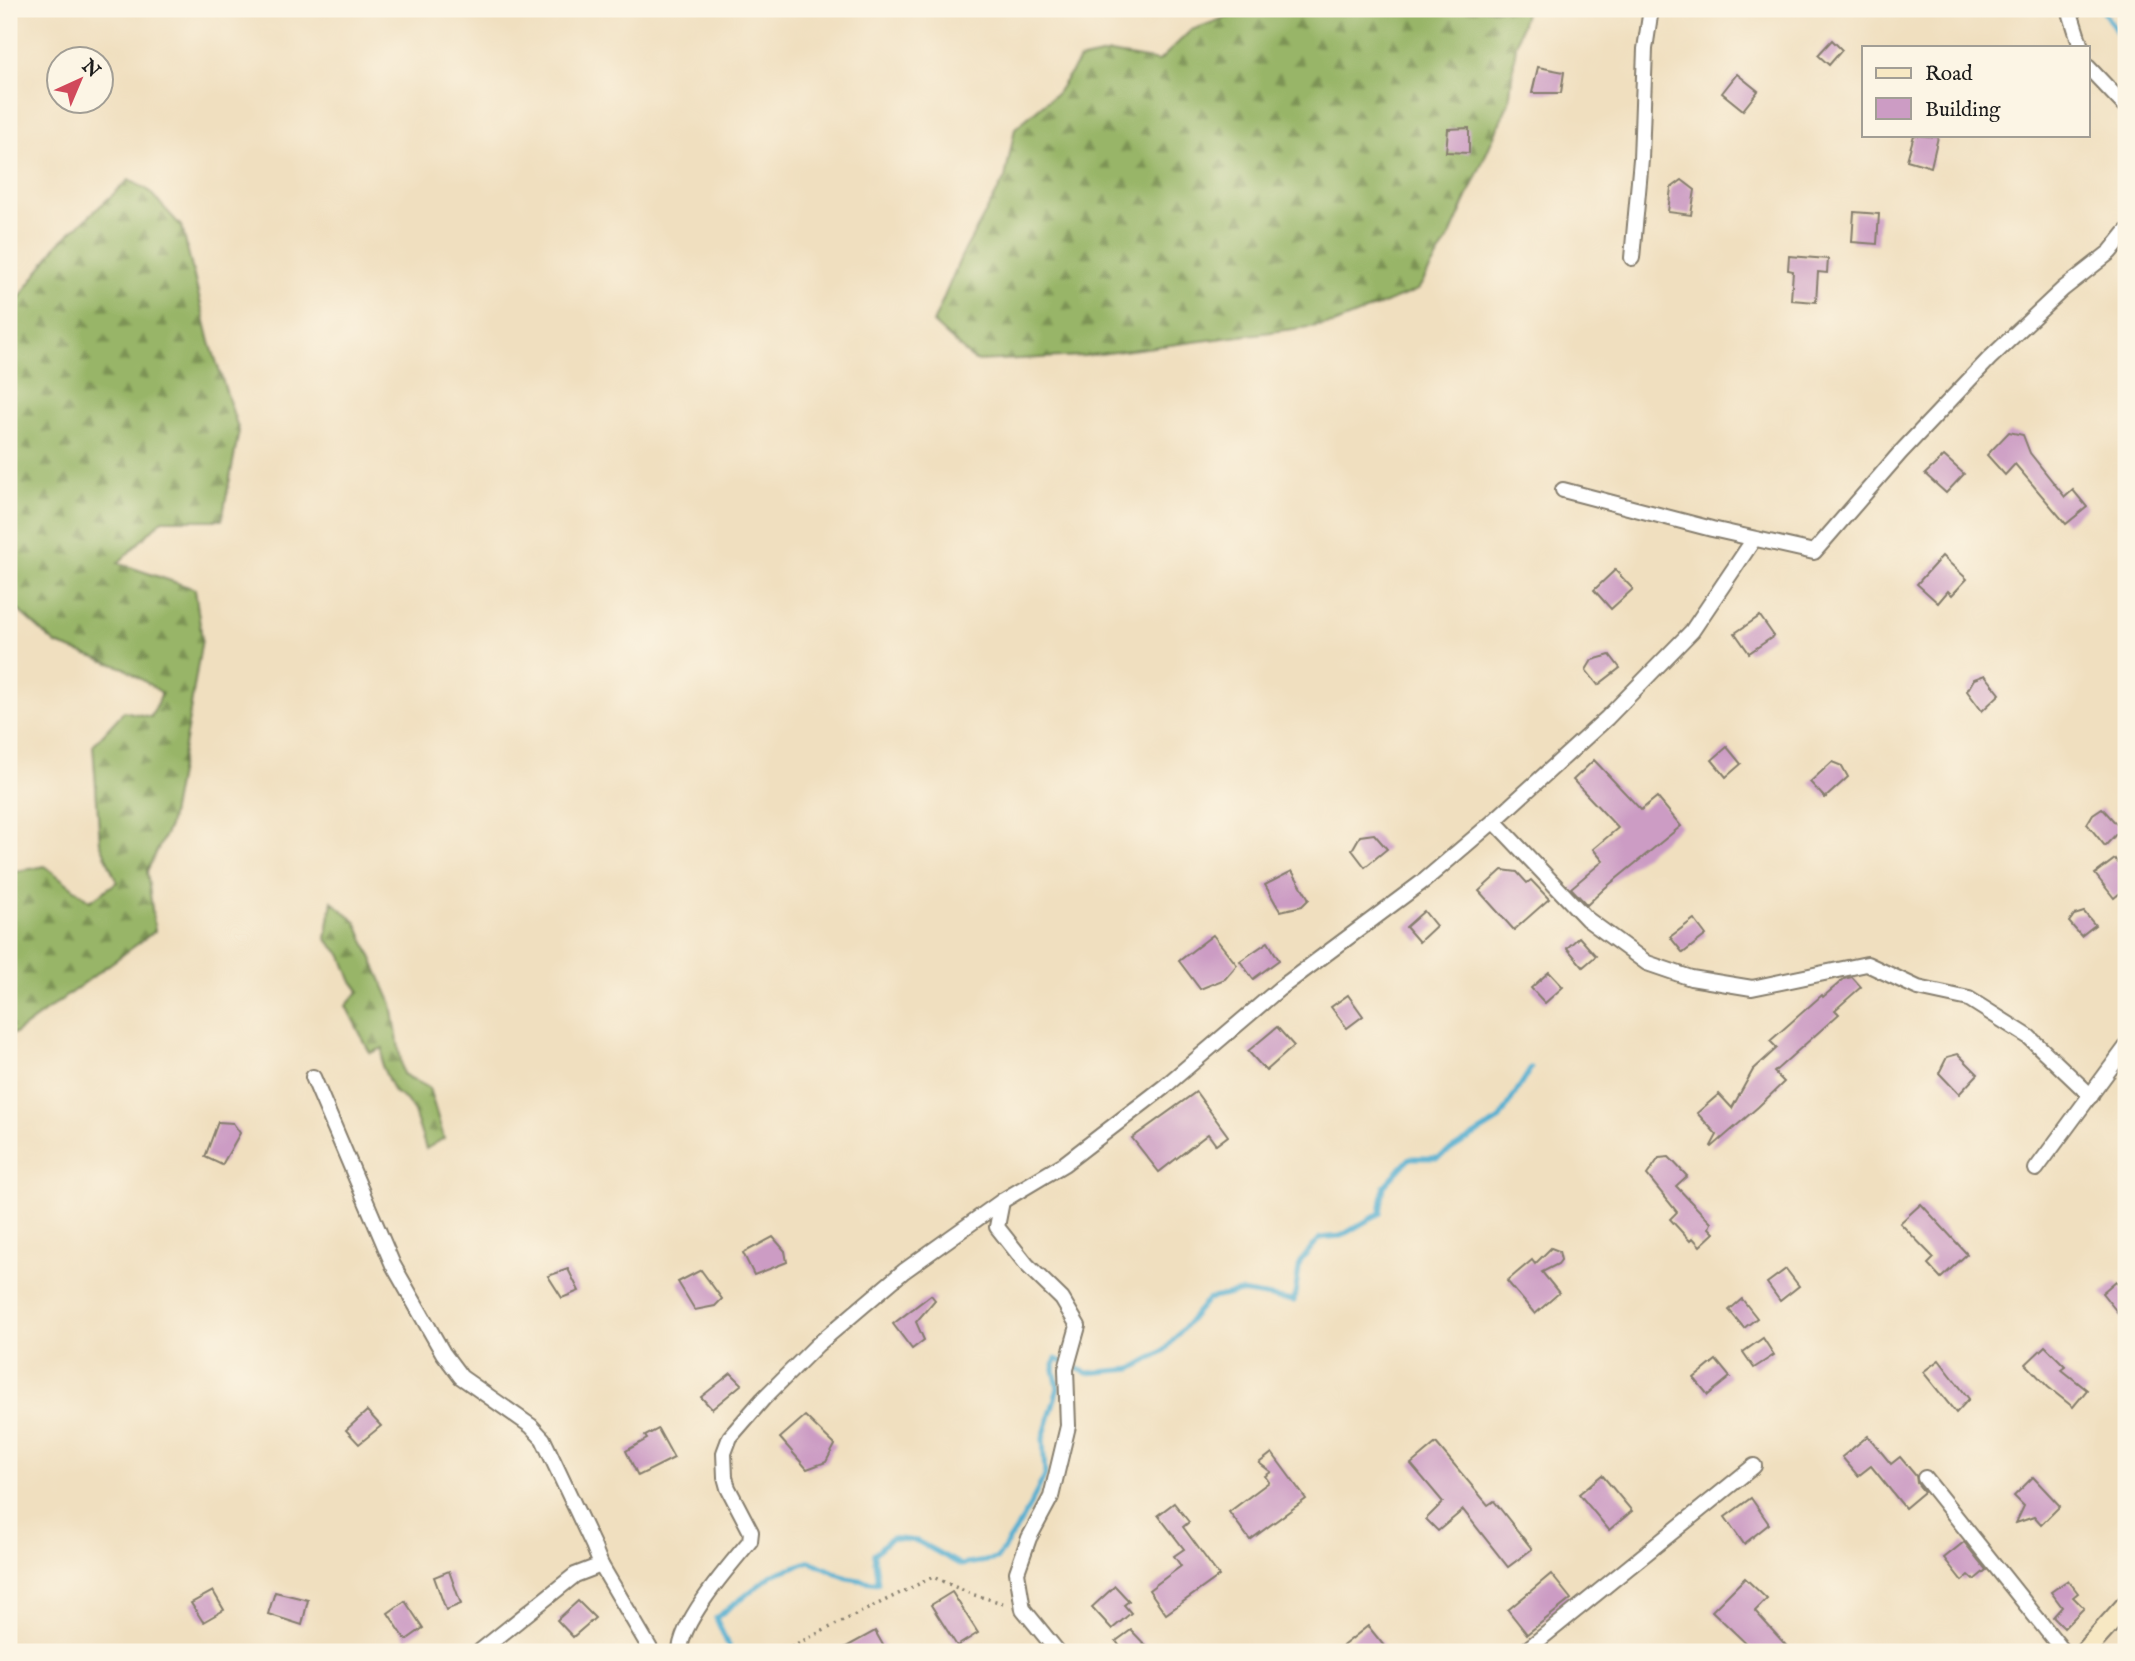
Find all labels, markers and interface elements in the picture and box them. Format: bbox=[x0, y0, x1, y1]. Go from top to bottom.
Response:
north arrow bbox=[46, 46, 116, 116]
legend bbox=[1862, 46, 2090, 136]
text: N bbox=[75, 54, 105, 84]
text: Road bbox=[1925, 61, 1973, 88]
text: Building bbox=[1925, 97, 2001, 124]

